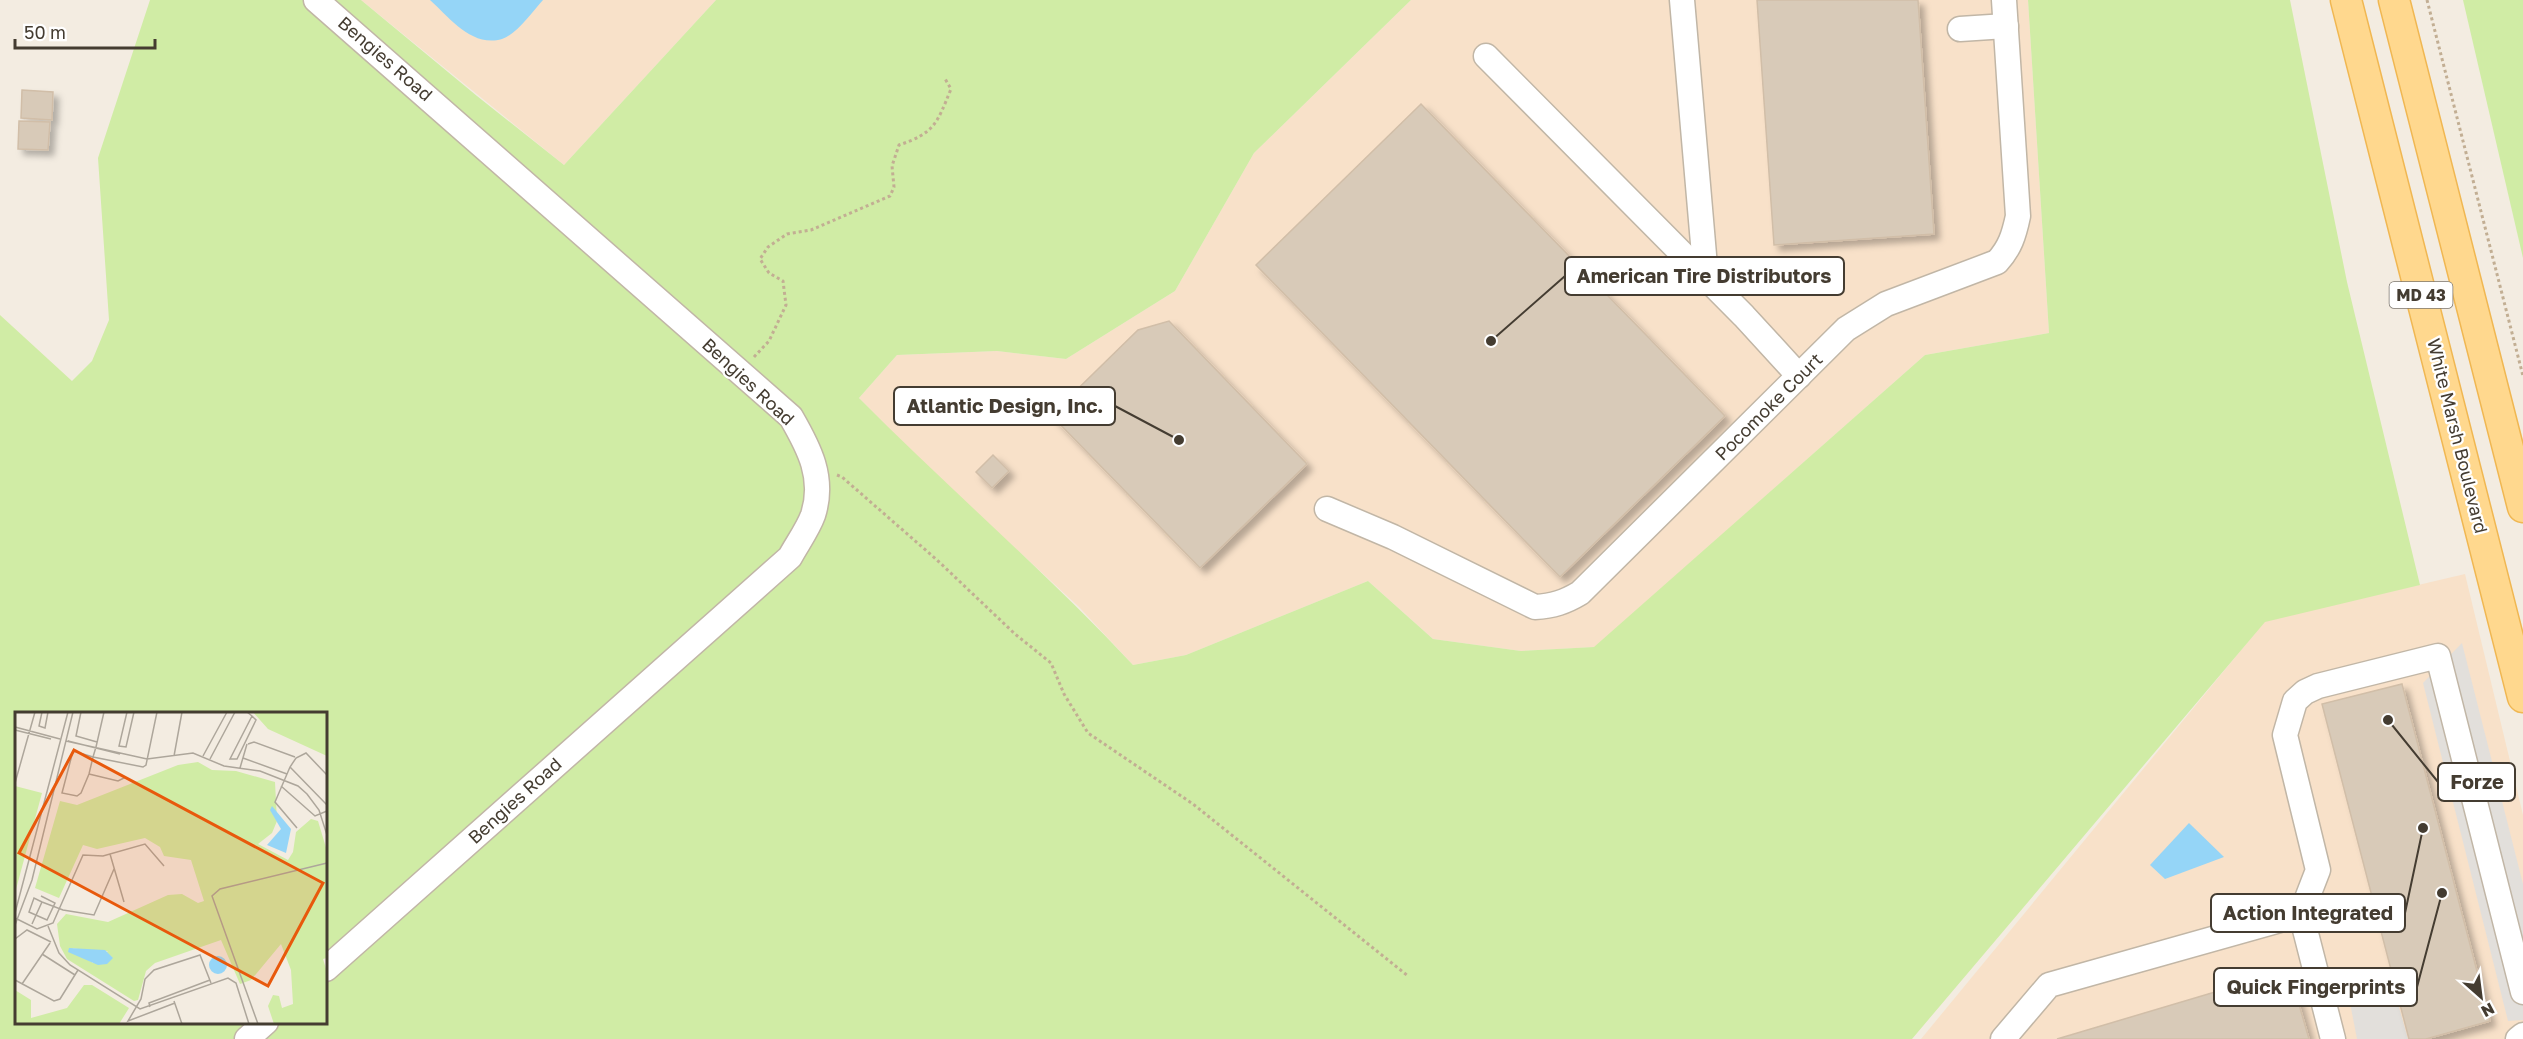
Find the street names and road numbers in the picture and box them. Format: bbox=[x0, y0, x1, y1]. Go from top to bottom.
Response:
street label: Bengies Road bbox=[334, 11, 437, 105]
road number: MD 43 bbox=[2390, 282, 2452, 308]
street label: Bengies Road bbox=[698, 333, 799, 430]
street label: White Marsh Boulevard bbox=[2423, 336, 2493, 536]
street label: Pocomoke Court bbox=[1710, 348, 1827, 465]
street label: Bengies Road bbox=[463, 753, 566, 848]

